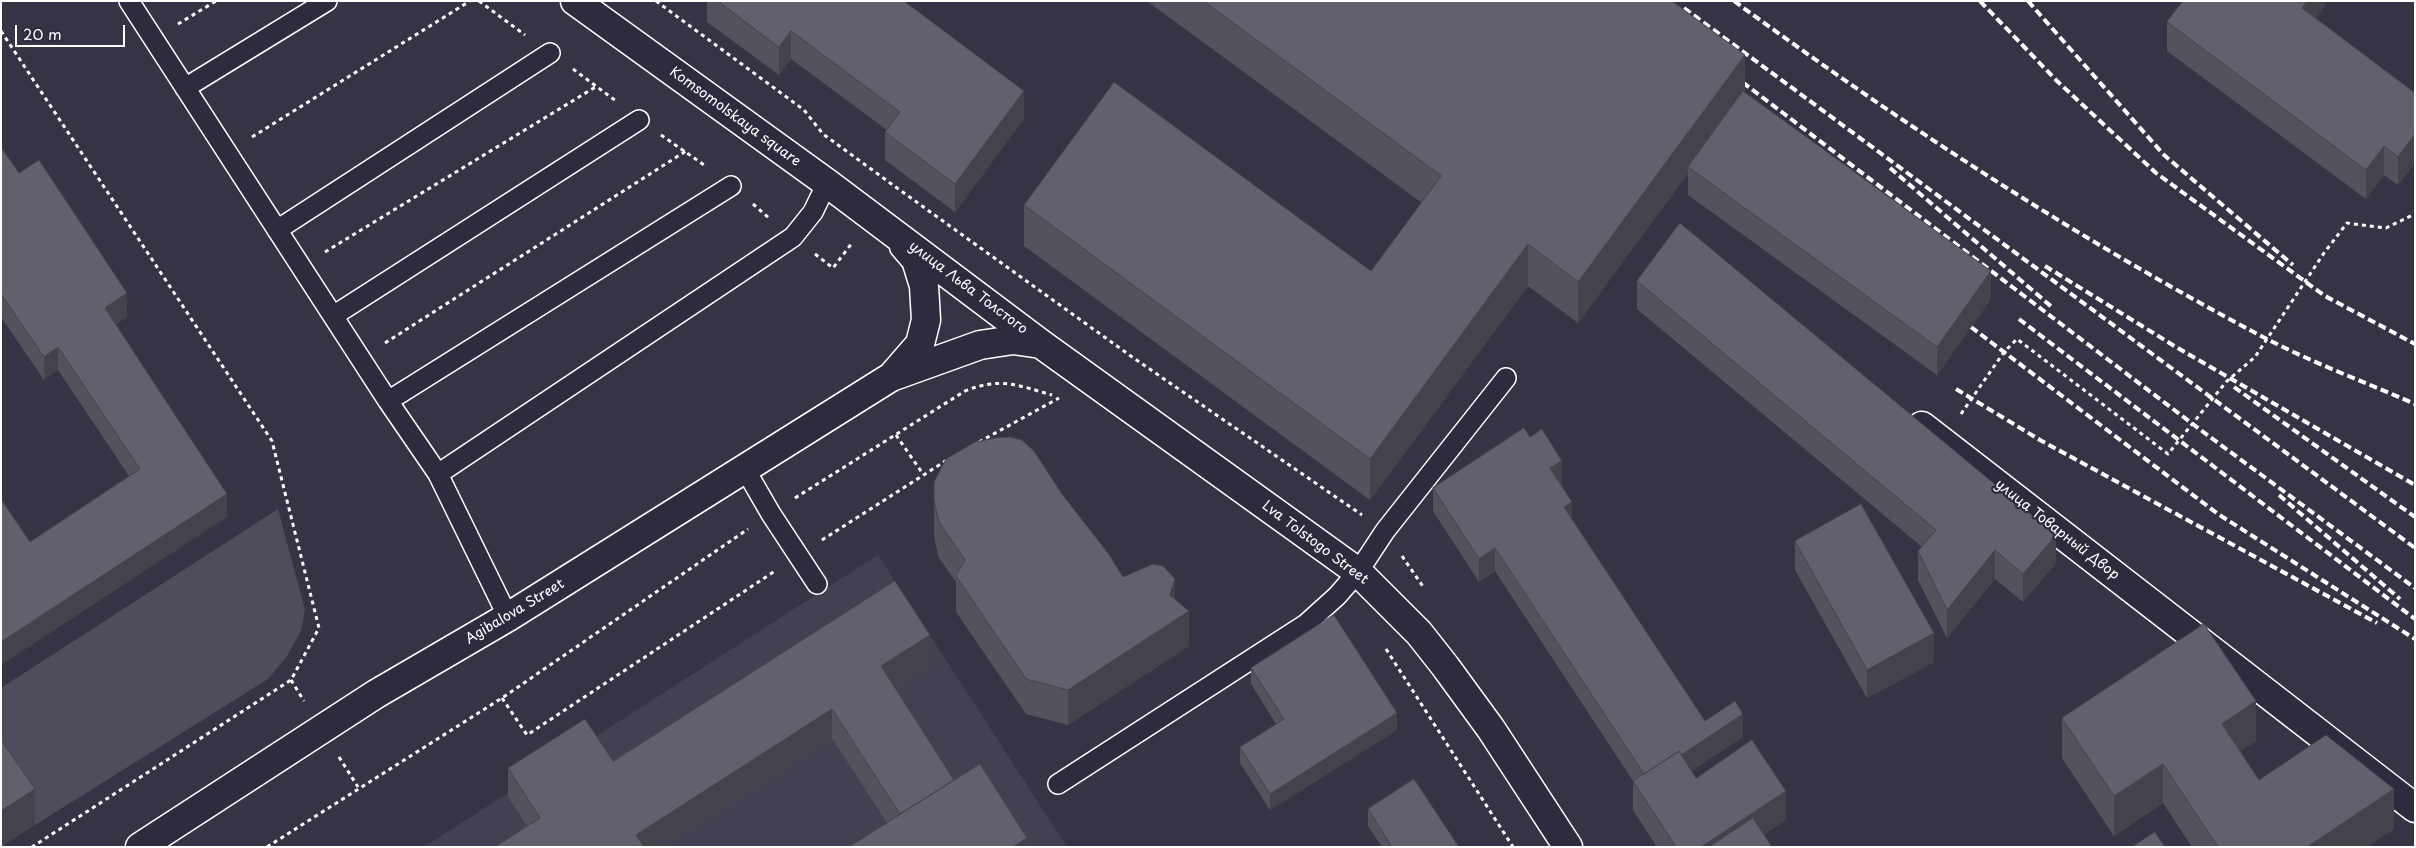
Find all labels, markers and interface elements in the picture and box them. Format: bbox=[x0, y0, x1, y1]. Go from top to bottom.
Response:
scale bar bbox=[18, 15, 128, 47]
text: 20 m bbox=[23, 22, 62, 45]
street label: Komsomolskaya square bbox=[666, 64, 804, 170]
street label: улица Льва Толстого bbox=[905, 238, 1031, 338]
street label: улица Товарный Двор bbox=[1991, 476, 2123, 584]
street label: Lva Tolstogo Street bbox=[1259, 498, 1371, 588]
street label: Agibalova Street bbox=[463, 576, 567, 648]

